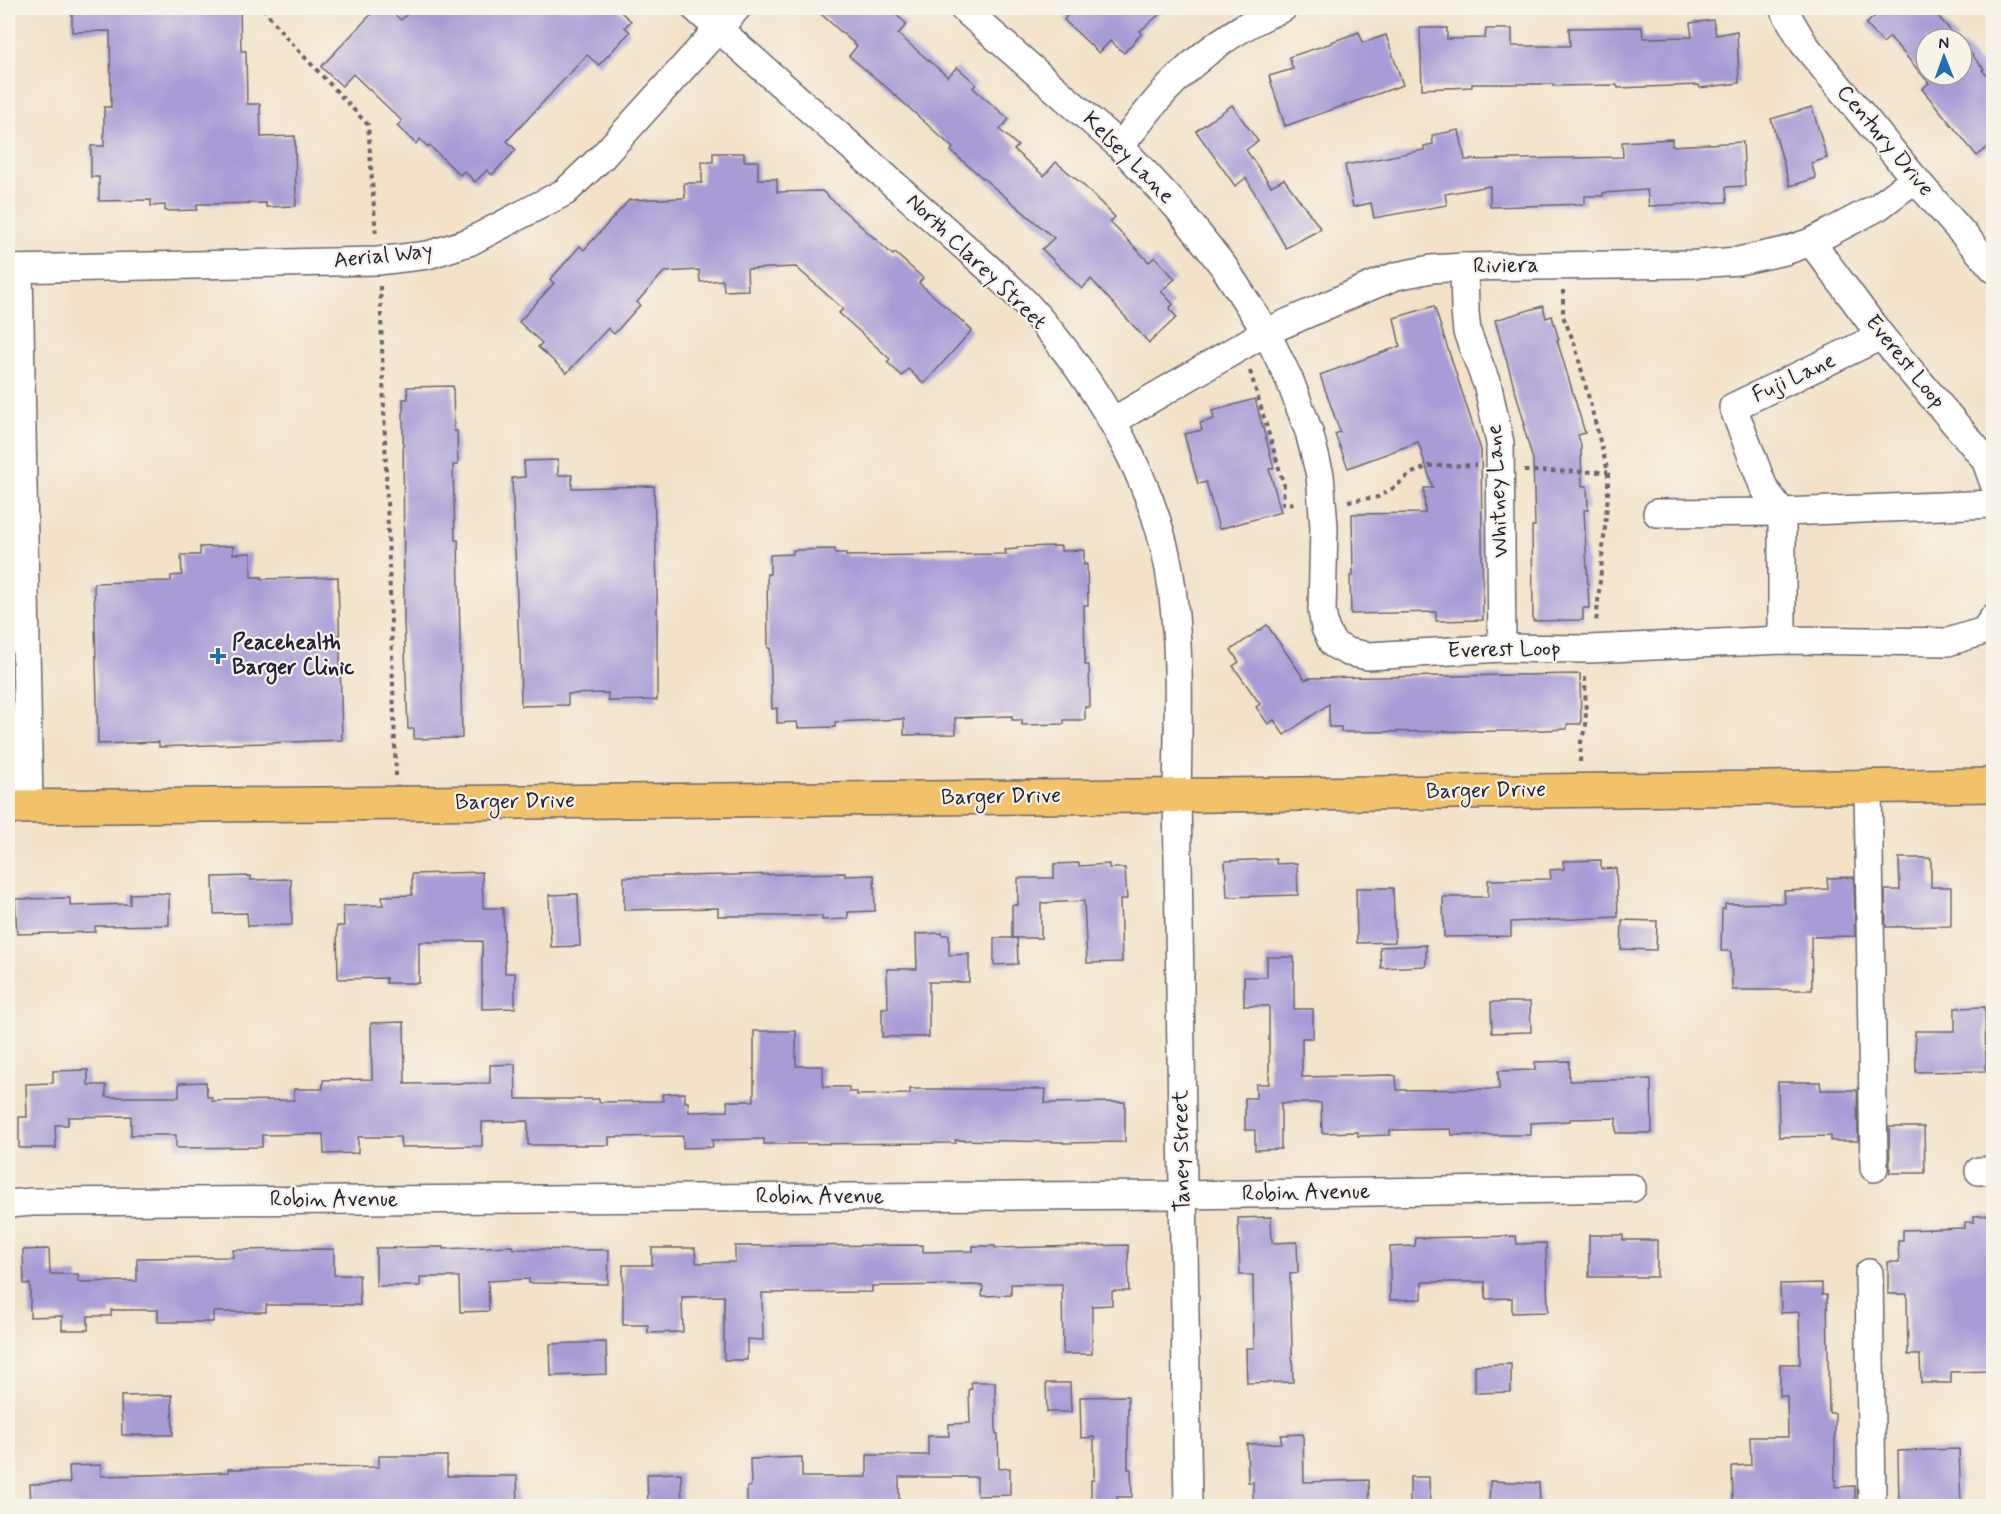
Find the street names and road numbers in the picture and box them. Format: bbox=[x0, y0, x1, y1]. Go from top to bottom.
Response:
street label: Century Drive bbox=[1830, 79, 1940, 203]
street label: Kelsey Lane bbox=[1076, 106, 1180, 210]
street label: North Clarey Street bbox=[900, 188, 1052, 336]
street label: Aerial Way bbox=[332, 237, 434, 275]
street label: Riviera bbox=[1473, 251, 1539, 281]
street label: Everest Loop bbox=[1859, 309, 1951, 415]
street label: Fuji Lane bbox=[1748, 346, 1841, 410]
street label: Whitney Lane bbox=[1481, 423, 1515, 559]
street label: Everest Loop bbox=[1447, 635, 1561, 665]
street label: Barger Drive bbox=[1426, 776, 1546, 809]
street label: Barger Drive bbox=[941, 782, 1061, 815]
street label: Barger Drive bbox=[455, 787, 575, 820]
street label: Taney Street bbox=[1167, 1090, 1197, 1212]
street label: Robin Avenue bbox=[1242, 1178, 1370, 1208]
street label: Robin Avenue bbox=[756, 1183, 884, 1211]
street label: Robin Avenue bbox=[270, 1186, 398, 1214]

